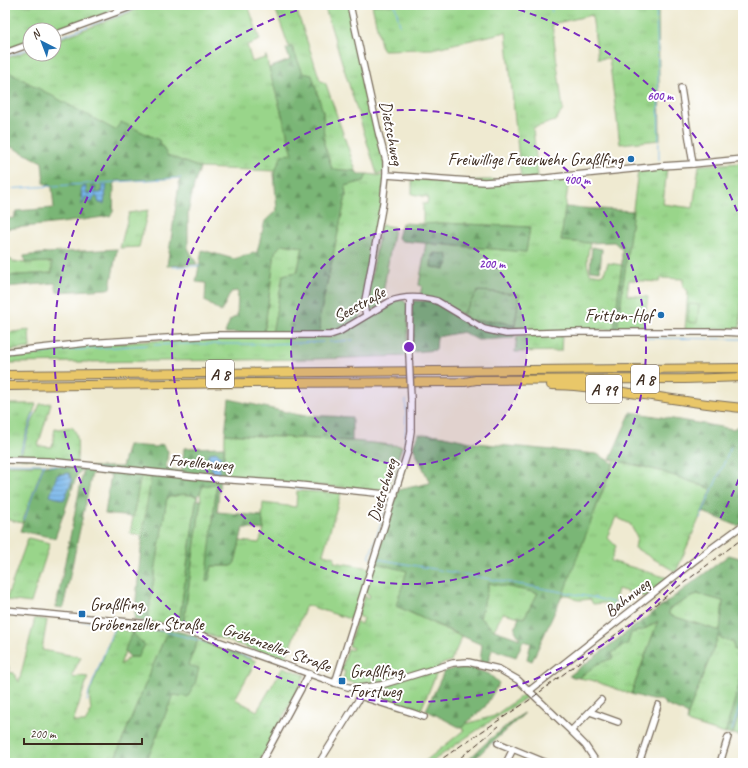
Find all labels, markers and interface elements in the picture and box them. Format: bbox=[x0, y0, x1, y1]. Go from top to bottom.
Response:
north arrow bbox=[22, 22, 62, 62]
text: N bbox=[28, 26, 44, 42]
text: 600 m bbox=[647, 88, 674, 104]
street label: Dietschweg bbox=[375, 99, 408, 168]
place label: Freiwillige Feuerwehr Graßlfing bbox=[448, 149, 624, 170]
marker: Freiwillige Feuerwehr Graßlfing bbox=[626, 154, 636, 164]
text: 400 m bbox=[564, 172, 591, 188]
text: 200 m bbox=[479, 256, 506, 272]
street label: Seestraße bbox=[330, 281, 390, 327]
place label: Fritton-Hof bbox=[585, 305, 657, 326]
marker: Fritton-Hof bbox=[656, 310, 666, 320]
centre of rings bbox=[402, 340, 416, 354]
road number: A 8 bbox=[206, 360, 234, 388]
road number: A 8 bbox=[631, 365, 659, 393]
road number: A 99 bbox=[586, 375, 622, 403]
street label: Forellenweg bbox=[168, 449, 235, 476]
street label: Dietschweg bbox=[363, 455, 402, 524]
street label: Bahnweg bbox=[600, 572, 655, 622]
place label: Graßlfing, Gröbenzeller Straße bbox=[90, 594, 205, 635]
marker: Graßlfing, Gröbenzeller Straße bbox=[77, 609, 87, 619]
street label: Gröbenzeller Straße bbox=[220, 618, 335, 677]
place label: Graßlfing, Forstweg bbox=[350, 661, 406, 702]
marker: Graßlfing, Forstweg bbox=[337, 676, 347, 686]
scale bar bbox=[24, 720, 142, 746]
text: 200 m bbox=[30, 726, 57, 742]

